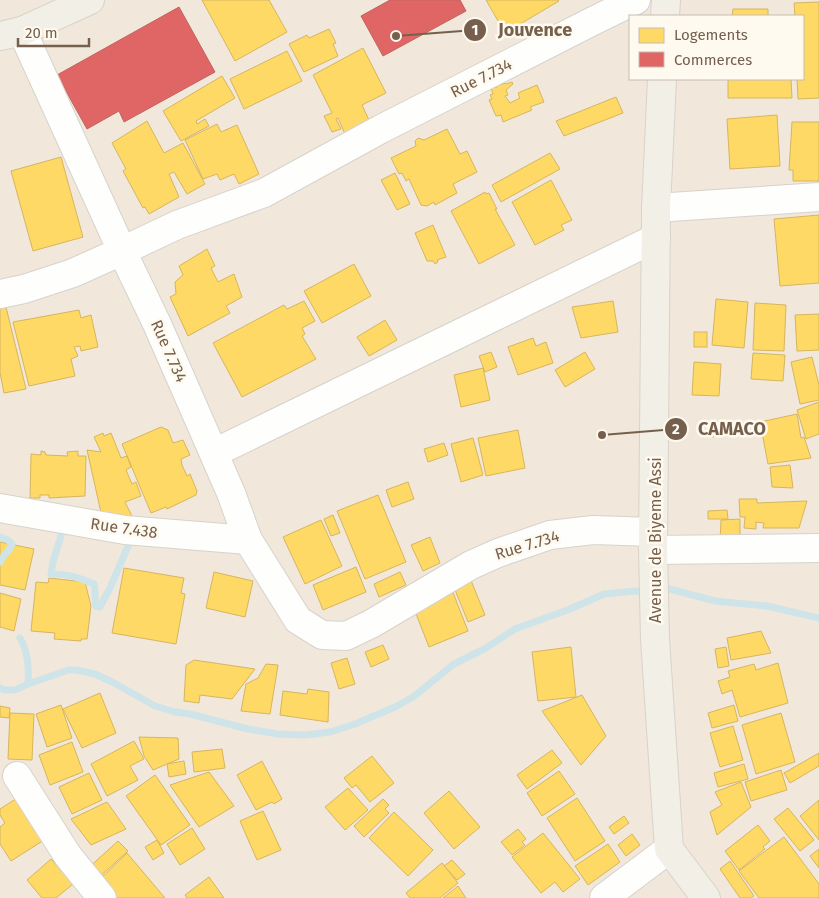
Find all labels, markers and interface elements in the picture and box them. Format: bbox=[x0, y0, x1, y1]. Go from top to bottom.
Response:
callout: Jouvence bbox=[463, 13, 582, 46]
scale bar bbox=[18, 15, 89, 47]
legend bbox=[629, 15, 804, 80]
text: Jouvence bbox=[497, 19, 572, 41]
text: 1 bbox=[472, 21, 478, 39]
text: 20 m bbox=[25, 24, 58, 42]
text: Logements bbox=[674, 26, 748, 44]
text: Commerces bbox=[674, 51, 752, 69]
street label: Rue 7.734 bbox=[447, 54, 515, 102]
street label: Rue 7.734 bbox=[147, 317, 191, 386]
callout: CAMACO bbox=[664, 412, 776, 445]
text: CAMACO bbox=[698, 418, 766, 440]
text: 2 bbox=[672, 420, 680, 438]
street label: Avenue de Biyeme Assi bbox=[646, 457, 665, 623]
street label: Rue 7.438 bbox=[89, 514, 159, 542]
street label: Rue 7.734 bbox=[493, 526, 562, 564]

